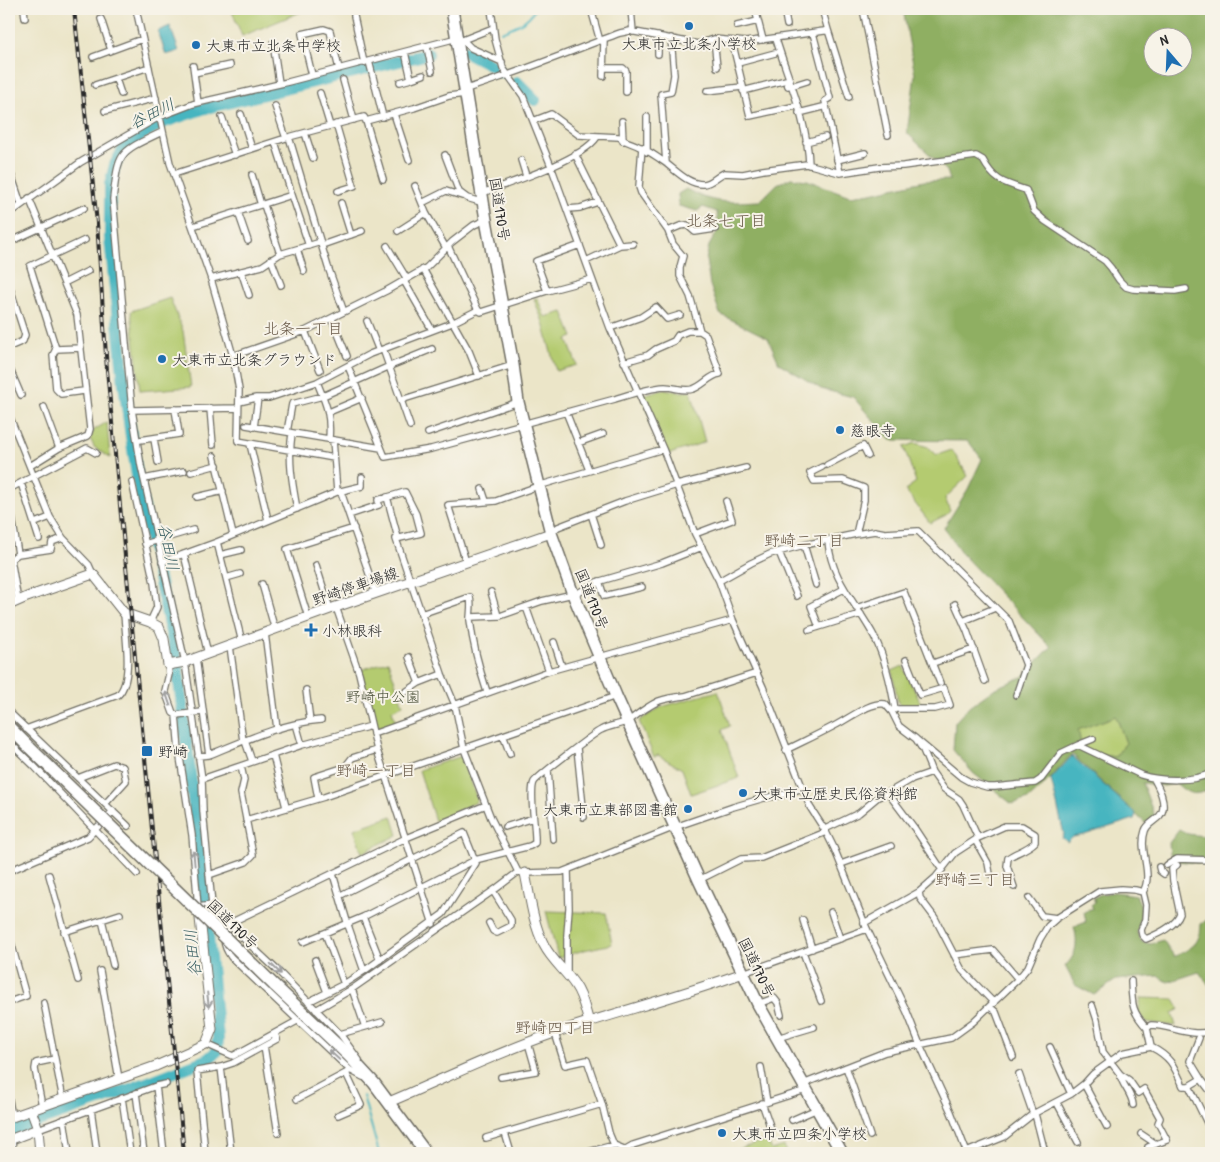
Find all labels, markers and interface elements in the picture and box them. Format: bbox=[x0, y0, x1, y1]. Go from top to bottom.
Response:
marker: 大東市立北条小学校 bbox=[683, 20, 695, 32]
north arrow bbox=[1142, 28, 1192, 78]
text: N bbox=[1157, 29, 1171, 49]
place label: 大東市立北条小学校 bbox=[621, 33, 757, 54]
place label: 大東市立北条中学校 bbox=[206, 35, 341, 56]
marker: 大東市立北条中学校 bbox=[190, 39, 202, 51]
water label: 谷田川 bbox=[126, 93, 178, 133]
street label: 国道170号 bbox=[485, 175, 515, 243]
district label: 北条七丁目 bbox=[686, 209, 766, 231]
district label: 北条一丁目 bbox=[263, 317, 343, 339]
place label: 大東市立北条グラウンド bbox=[172, 349, 337, 370]
marker: 大東市立北条グラウンド bbox=[156, 353, 168, 365]
place label: 慈眼寺 bbox=[850, 420, 895, 441]
marker: 慈眼寺 bbox=[834, 424, 846, 436]
water label: 谷田川 bbox=[153, 521, 185, 573]
district label: 野崎二丁目 bbox=[764, 529, 844, 551]
street label: 野崎停車場線 bbox=[309, 561, 401, 611]
street label: 国道170号 bbox=[570, 565, 614, 633]
place label: 小林眼科 bbox=[322, 620, 382, 641]
marker: 小林眼科 bbox=[304, 623, 318, 637]
park label: 野崎中公園 bbox=[345, 686, 421, 707]
one-way arrow bbox=[163, 692, 172, 708]
place label: 野崎 bbox=[158, 741, 188, 762]
marker: 野崎 bbox=[140, 744, 154, 758]
district label: 野崎一丁目 bbox=[336, 759, 416, 781]
place label: 大東市立歴史民俗資料館 bbox=[753, 783, 918, 804]
marker: 大東市立歴史民俗資料館 bbox=[737, 787, 749, 799]
place label: 大東市立東部図書館 bbox=[543, 799, 678, 820]
marker: 大東市立東部図書館 bbox=[682, 803, 694, 815]
one-way arrow bbox=[189, 850, 199, 866]
district label: 野崎三丁目 bbox=[935, 868, 1015, 890]
street label: 国道170号 bbox=[202, 894, 264, 954]
water label: 谷田川 bbox=[179, 928, 205, 978]
street label: 国道170号 bbox=[733, 933, 781, 1001]
one-way arrow bbox=[270, 963, 282, 975]
one-way arrow bbox=[203, 992, 213, 1008]
district label: 野崎四丁目 bbox=[515, 1016, 595, 1038]
one-way arrow bbox=[328, 1049, 341, 1061]
place label: 大東市立四条小学校 bbox=[732, 1123, 867, 1144]
marker: 大東市立四条小学校 bbox=[716, 1127, 728, 1139]

